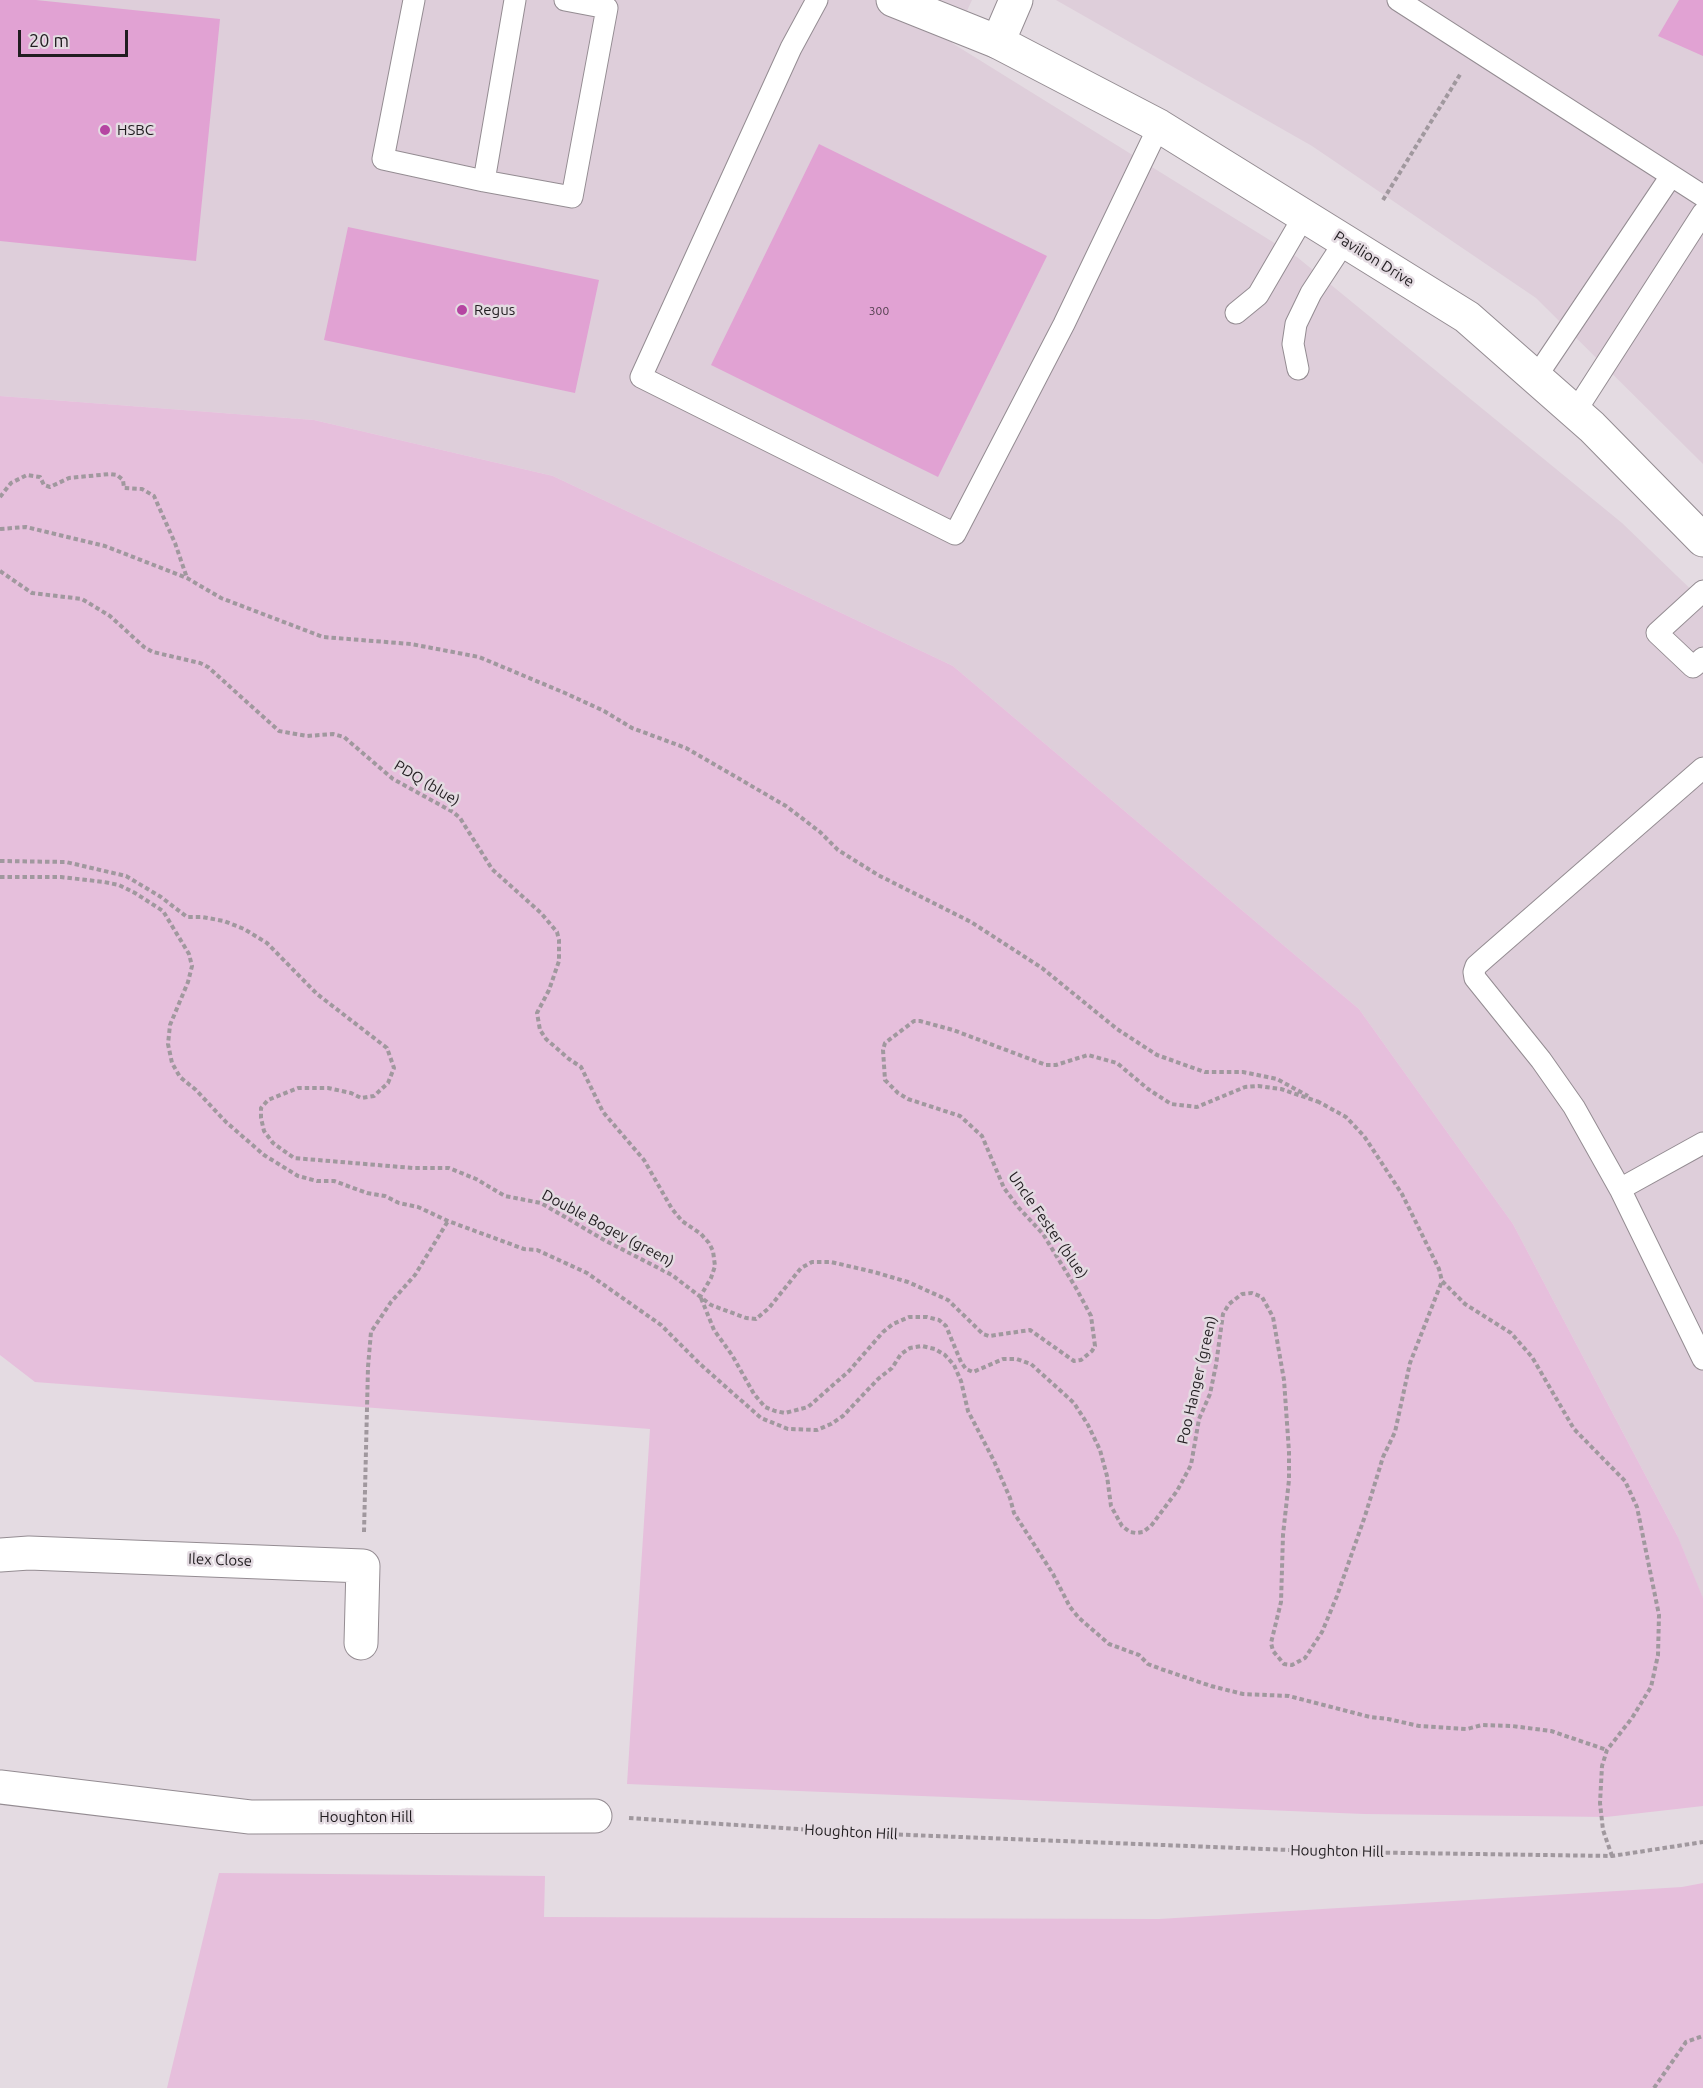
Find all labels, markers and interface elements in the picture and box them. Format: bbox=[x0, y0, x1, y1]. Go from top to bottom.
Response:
scale bar bbox=[21, 18, 130, 56]
text: 20 m bbox=[29, 30, 69, 50]
place label: HSBC bbox=[117, 121, 154, 139]
marker: HSBC bbox=[98, 123, 112, 137]
street label: Pavilion Drive bbox=[1331, 227, 1417, 291]
place label: Regus bbox=[474, 301, 515, 319]
marker: Regus bbox=[455, 303, 469, 317]
house number: 300 bbox=[869, 304, 889, 318]
street label: PDQ (blue) bbox=[391, 756, 463, 810]
street label: Uncle Fester (blue) bbox=[1004, 1168, 1092, 1282]
street label: Double Bogey (green) bbox=[539, 1186, 677, 1270]
street label: Poo Hanger (green) bbox=[1173, 1314, 1221, 1446]
street label: Ilex Close bbox=[188, 1550, 252, 1570]
street label: Houghton Hill bbox=[319, 1808, 413, 1826]
street label: Houghton Hill bbox=[804, 1821, 898, 1843]
street label: Houghton Hill bbox=[1290, 1841, 1384, 1861]

